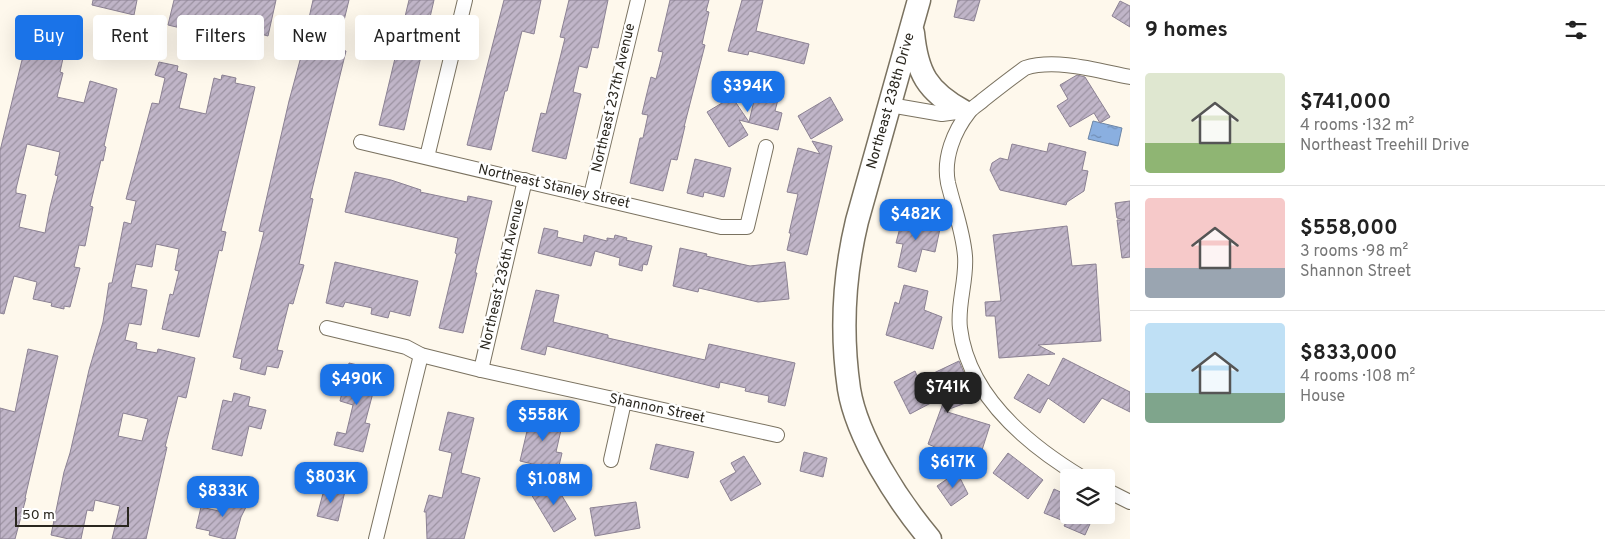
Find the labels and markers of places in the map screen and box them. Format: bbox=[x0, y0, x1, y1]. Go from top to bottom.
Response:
pin: $394K bbox=[713, 70, 783, 113]
pin: $482K bbox=[881, 198, 951, 241]
pin: $490K bbox=[322, 364, 392, 406]
pin: $741K bbox=[913, 372, 983, 414]
pin: $558K bbox=[508, 400, 578, 442]
pin: $617K bbox=[918, 446, 988, 489]
pin: $803K bbox=[296, 462, 366, 504]
pin: $1.08M bbox=[513, 464, 595, 506]
pin: $833K bbox=[188, 476, 258, 518]

